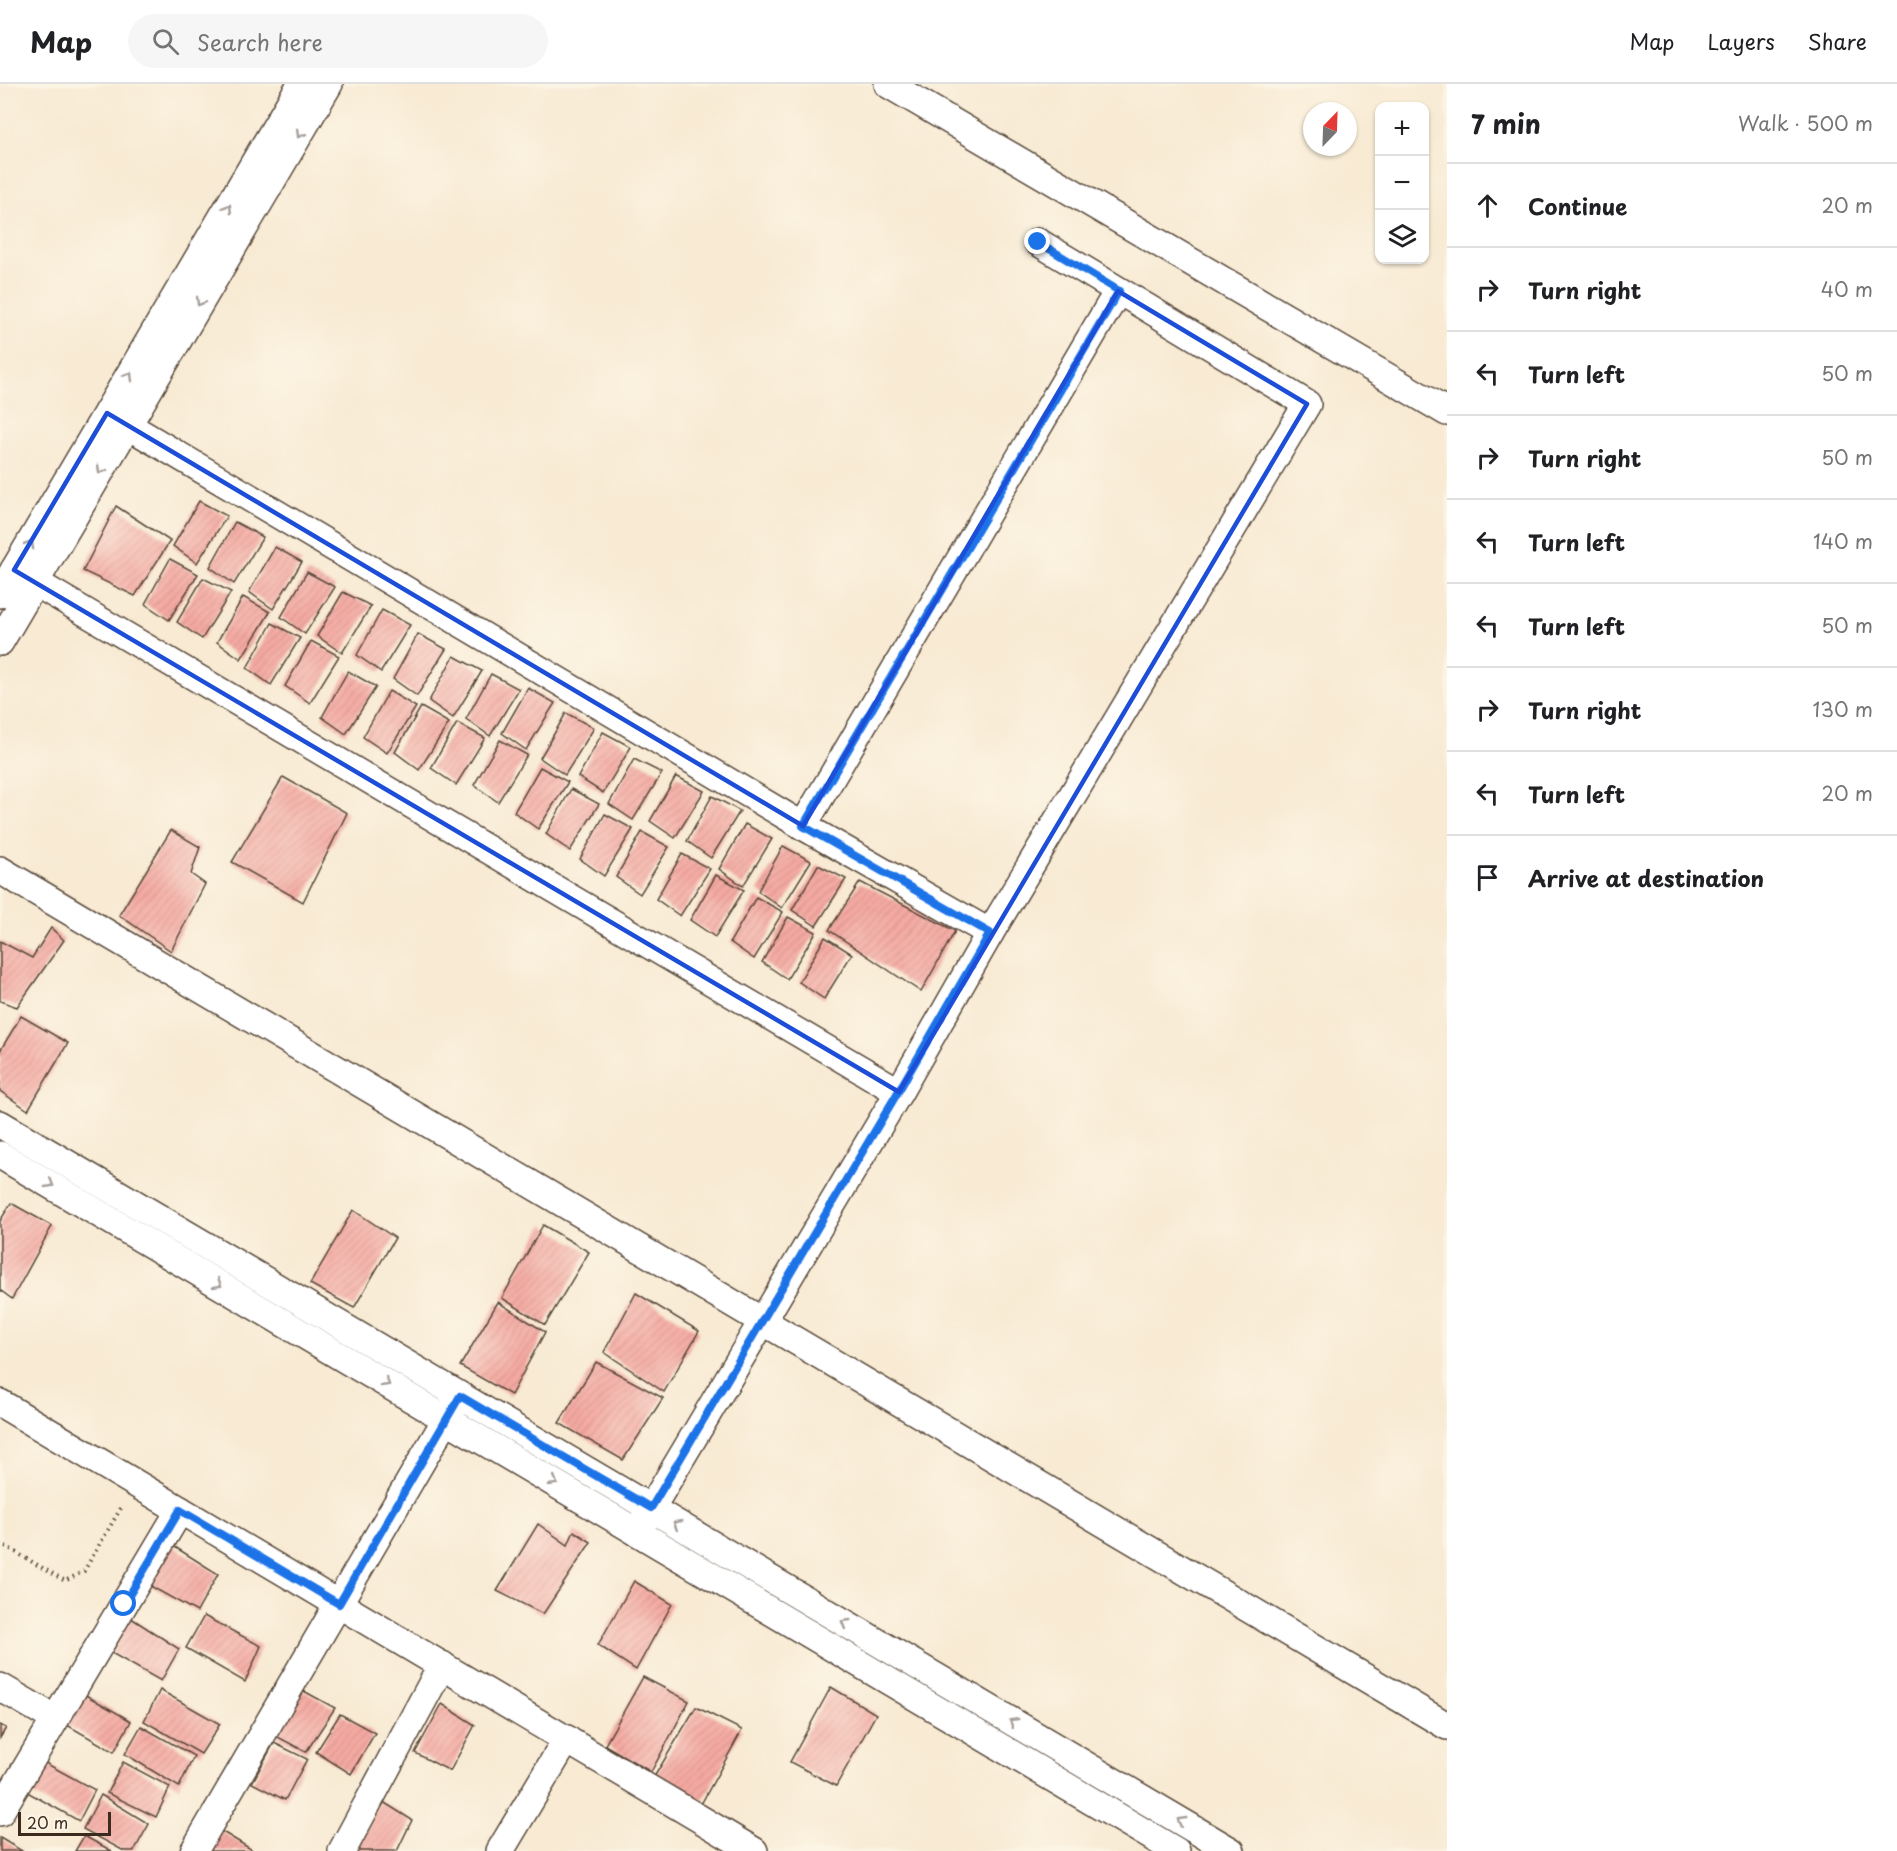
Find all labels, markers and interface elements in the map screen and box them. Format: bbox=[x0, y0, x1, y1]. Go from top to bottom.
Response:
search box bbox=[128, 14, 548, 68]
text: Map bbox=[30, 20, 92, 63]
icon: search bbox=[149, 25, 182, 58]
text: Search here bbox=[197, 25, 323, 58]
text: Map bbox=[1630, 25, 1674, 57]
text: Layers bbox=[1707, 25, 1775, 57]
text: Share bbox=[1808, 25, 1867, 57]
north arrow bbox=[1303, 102, 1357, 156]
map controls bbox=[1375, 102, 1429, 264]
button: + bbox=[1375, 102, 1429, 156]
text: 7 min bbox=[1471, 104, 1541, 143]
text: Walk · 500 m bbox=[1738, 108, 1873, 138]
one-way arrow bbox=[295, 128, 307, 138]
button: − bbox=[1375, 156, 1429, 210]
icon: ahead bbox=[1471, 189, 1504, 222]
text: Continue bbox=[1528, 189, 1627, 222]
text: 20 m bbox=[1821, 190, 1873, 220]
one-way arrow bbox=[221, 204, 232, 214]
button: layers bbox=[1375, 210, 1429, 264]
route end bbox=[1024, 228, 1050, 254]
icon: right bbox=[1471, 273, 1504, 306]
text: Turn right bbox=[1528, 273, 1641, 306]
text: 40 m bbox=[1821, 274, 1873, 304]
one-way arrow bbox=[196, 296, 208, 306]
icon: left bbox=[1471, 357, 1504, 390]
text: Turn left bbox=[1528, 357, 1625, 390]
text: 50 m bbox=[1821, 358, 1873, 388]
one-way arrow bbox=[121, 372, 133, 382]
icon: right bbox=[1471, 441, 1504, 474]
text: Turn right bbox=[1528, 441, 1641, 474]
text: 50 m bbox=[1821, 442, 1873, 472]
one-way arrow bbox=[97, 464, 109, 474]
icon: left bbox=[1471, 525, 1504, 558]
text: Turn left bbox=[1528, 525, 1625, 558]
text: 140 m bbox=[1813, 526, 1873, 556]
one-way arrow bbox=[22, 540, 34, 550]
icon: left bbox=[1471, 609, 1504, 642]
text: Turn left bbox=[1528, 609, 1625, 642]
text: 50 m bbox=[1821, 610, 1873, 640]
icon: right bbox=[1471, 693, 1504, 726]
text: Turn right bbox=[1528, 693, 1641, 726]
text: 130 m bbox=[1813, 694, 1873, 724]
icon: left bbox=[1471, 777, 1504, 810]
text: Turn left bbox=[1528, 777, 1625, 810]
text: 20 m bbox=[1821, 778, 1873, 808]
icon: arrive bbox=[1471, 861, 1504, 894]
text: Arrive at destination bbox=[1528, 861, 1764, 894]
one-way arrow bbox=[44, 1177, 54, 1189]
one-way arrow bbox=[212, 1276, 222, 1288]
one-way arrow bbox=[380, 1376, 390, 1387]
one-way arrow bbox=[548, 1475, 558, 1487]
one-way arrow bbox=[673, 1519, 683, 1531]
route start bbox=[110, 1590, 136, 1616]
one-way arrow bbox=[841, 1619, 851, 1630]
one-way arrow bbox=[1009, 1718, 1019, 1729]
scale bar bbox=[18, 1809, 111, 1836]
text: 20 m bbox=[27, 1810, 68, 1834]
one-way arrow bbox=[1177, 1817, 1187, 1829]

